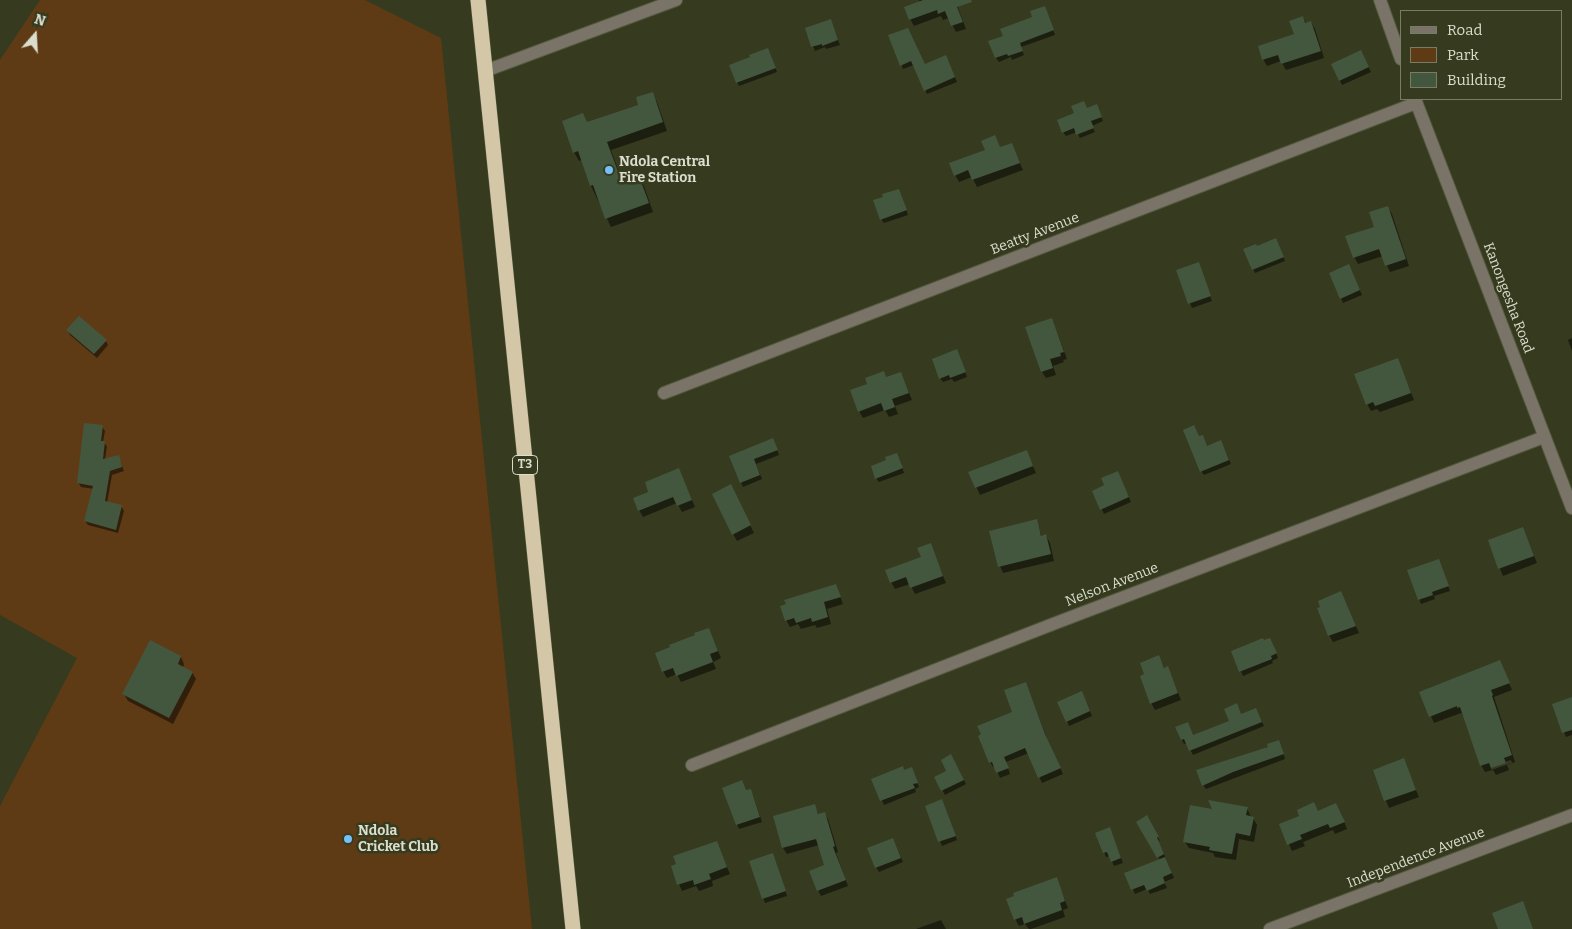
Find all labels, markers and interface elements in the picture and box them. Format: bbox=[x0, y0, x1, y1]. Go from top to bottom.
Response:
north arrow bbox=[10, 10, 60, 60]
legend bbox=[1400, 10, 1562, 100]
text: N bbox=[32, 11, 48, 30]
text: Road bbox=[1447, 21, 1482, 39]
text: Park bbox=[1447, 46, 1479, 64]
text: Building bbox=[1447, 71, 1506, 89]
place label: Ndola Central Fire Station bbox=[619, 154, 710, 186]
marker: Ndola Central Fire Station bbox=[603, 164, 615, 176]
street label: Beatty Avenue bbox=[988, 209, 1082, 259]
street label: Kanongesha Road bbox=[1479, 240, 1537, 356]
road number: T3 bbox=[512, 456, 538, 474]
street label: Nelson Avenue bbox=[1063, 560, 1161, 610]
place label: Ndola Cricket Club bbox=[358, 823, 438, 856]
street label: Independence Avenue bbox=[1345, 824, 1487, 892]
marker: Ndola Cricket Club bbox=[342, 833, 354, 845]

